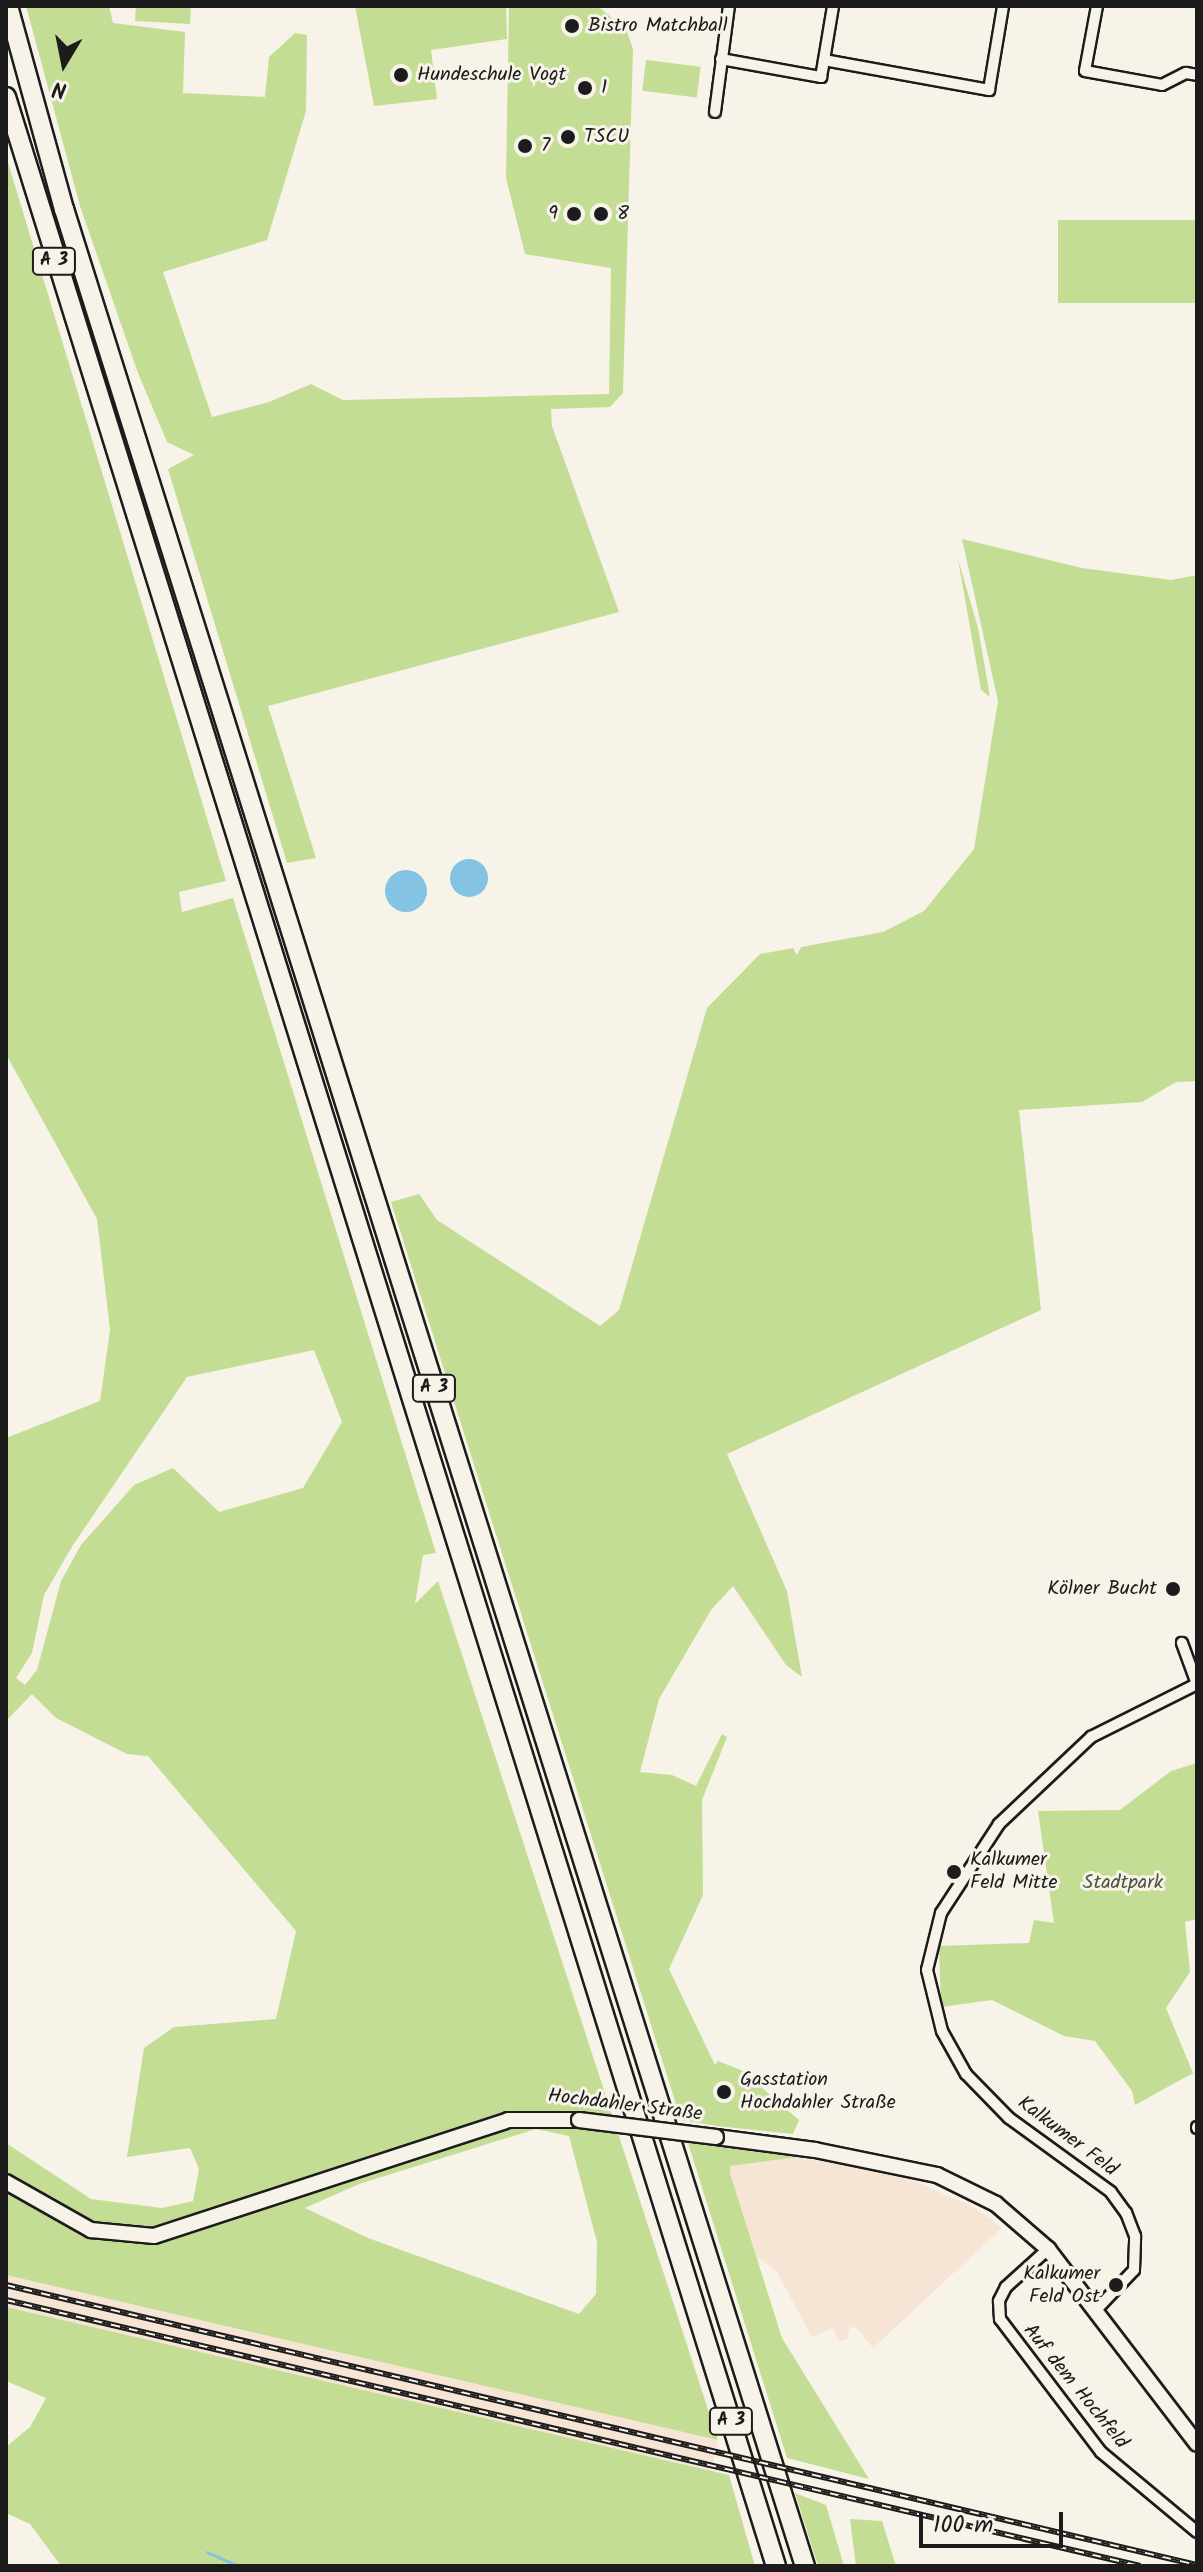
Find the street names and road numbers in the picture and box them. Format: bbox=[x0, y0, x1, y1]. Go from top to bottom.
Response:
road number: A 3 bbox=[30, 247, 78, 275]
road number: A 3 bbox=[410, 1374, 458, 1402]
street label: Hochdahler Straße bbox=[546, 2085, 704, 2127]
street label: Kalkumer Feld bbox=[1012, 2092, 1122, 2182]
street label: Auf dem Hochfeld bbox=[1017, 2320, 1133, 2454]
road number: A 3 bbox=[707, 2407, 755, 2435]

